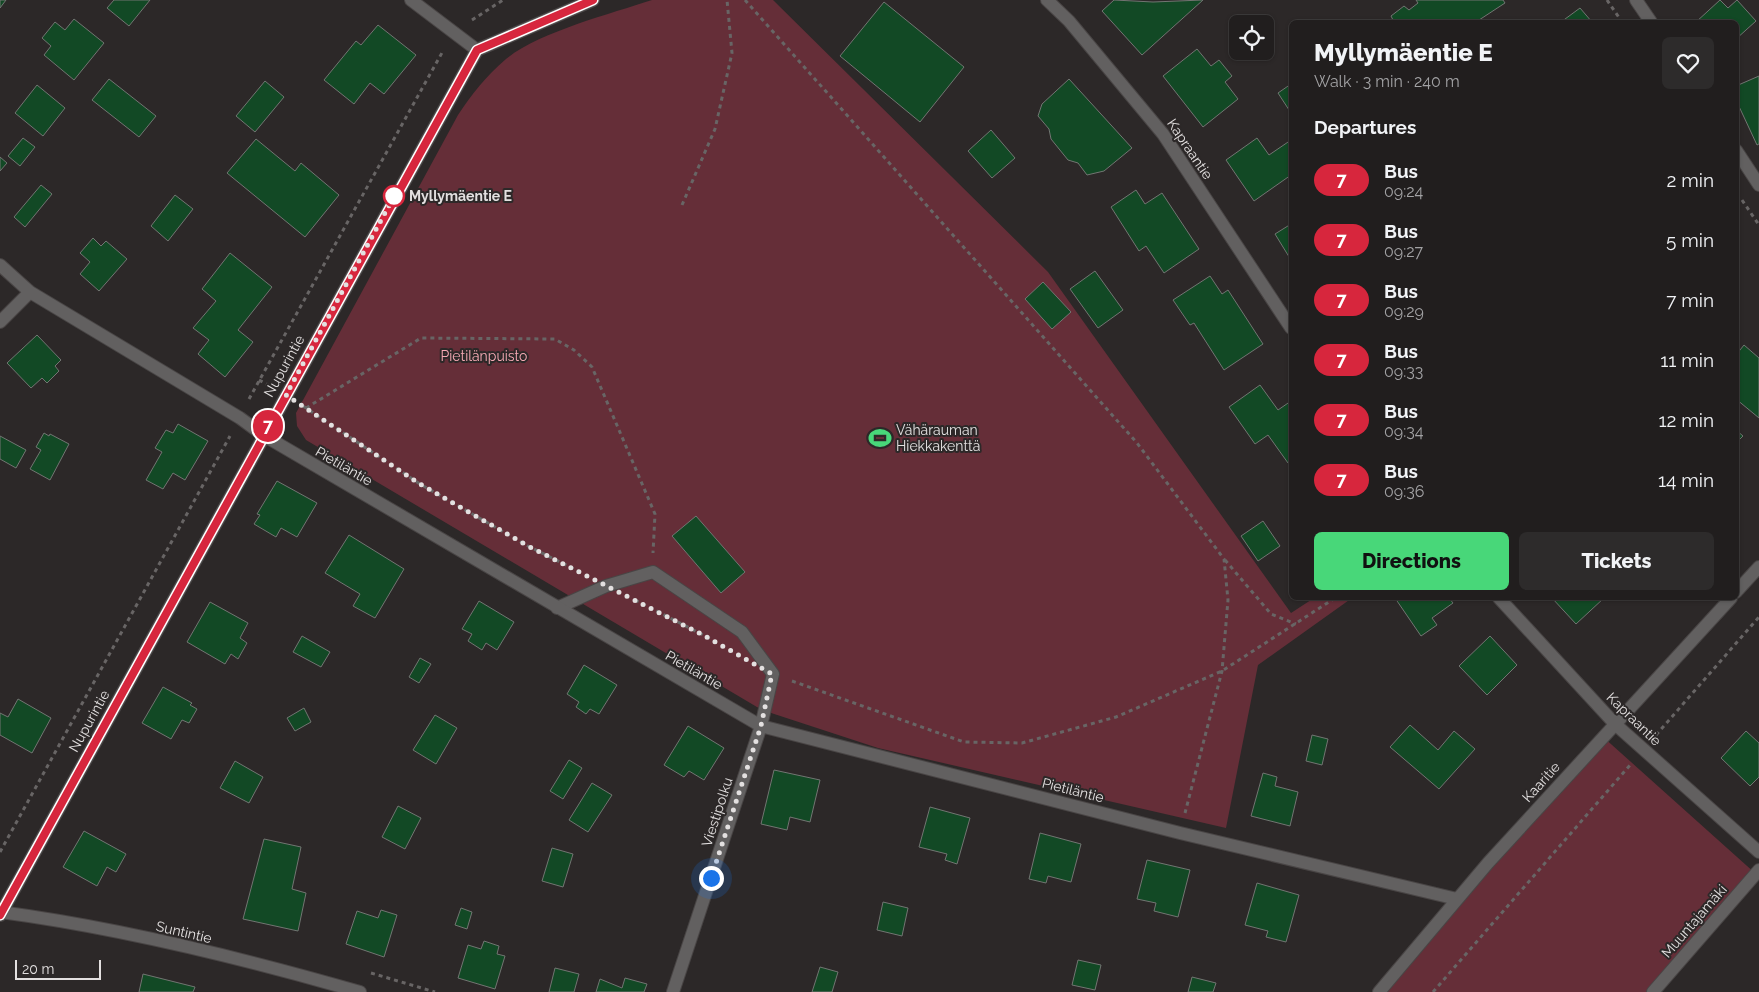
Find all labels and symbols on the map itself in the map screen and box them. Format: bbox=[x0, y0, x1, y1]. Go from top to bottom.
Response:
street label: Kapraantie bbox=[1164, 116, 1216, 182]
marker: Myllymäentie E bbox=[383, 185, 405, 207]
place label: Myllymäentie E bbox=[409, 188, 512, 204]
street label: Nupurintie bbox=[260, 332, 308, 400]
park label: Pietilänpuisto bbox=[441, 348, 527, 364]
line badge: 7 bbox=[252, 410, 284, 442]
place label: Vähärauman Hiekkakenttä bbox=[896, 422, 980, 454]
sports icon: Vähärauman Hiekkakenttä bbox=[867, 425, 893, 451]
street label: Pietiläntie bbox=[313, 443, 375, 489]
street label: Pietiläntie bbox=[663, 647, 725, 693]
street label: Nupurintie bbox=[65, 687, 113, 755]
street label: Kapraantie bbox=[1603, 689, 1665, 749]
street label: Kaaritie bbox=[1519, 759, 1563, 805]
street label: Viestipolku bbox=[698, 775, 736, 849]
street label: Pietiläntie bbox=[1040, 775, 1106, 805]
your location bbox=[699, 866, 724, 891]
street label: Muuntajamäki bbox=[1658, 881, 1730, 961]
street label: Suntintie bbox=[155, 918, 213, 946]
scale bar bbox=[15, 957, 101, 980]

